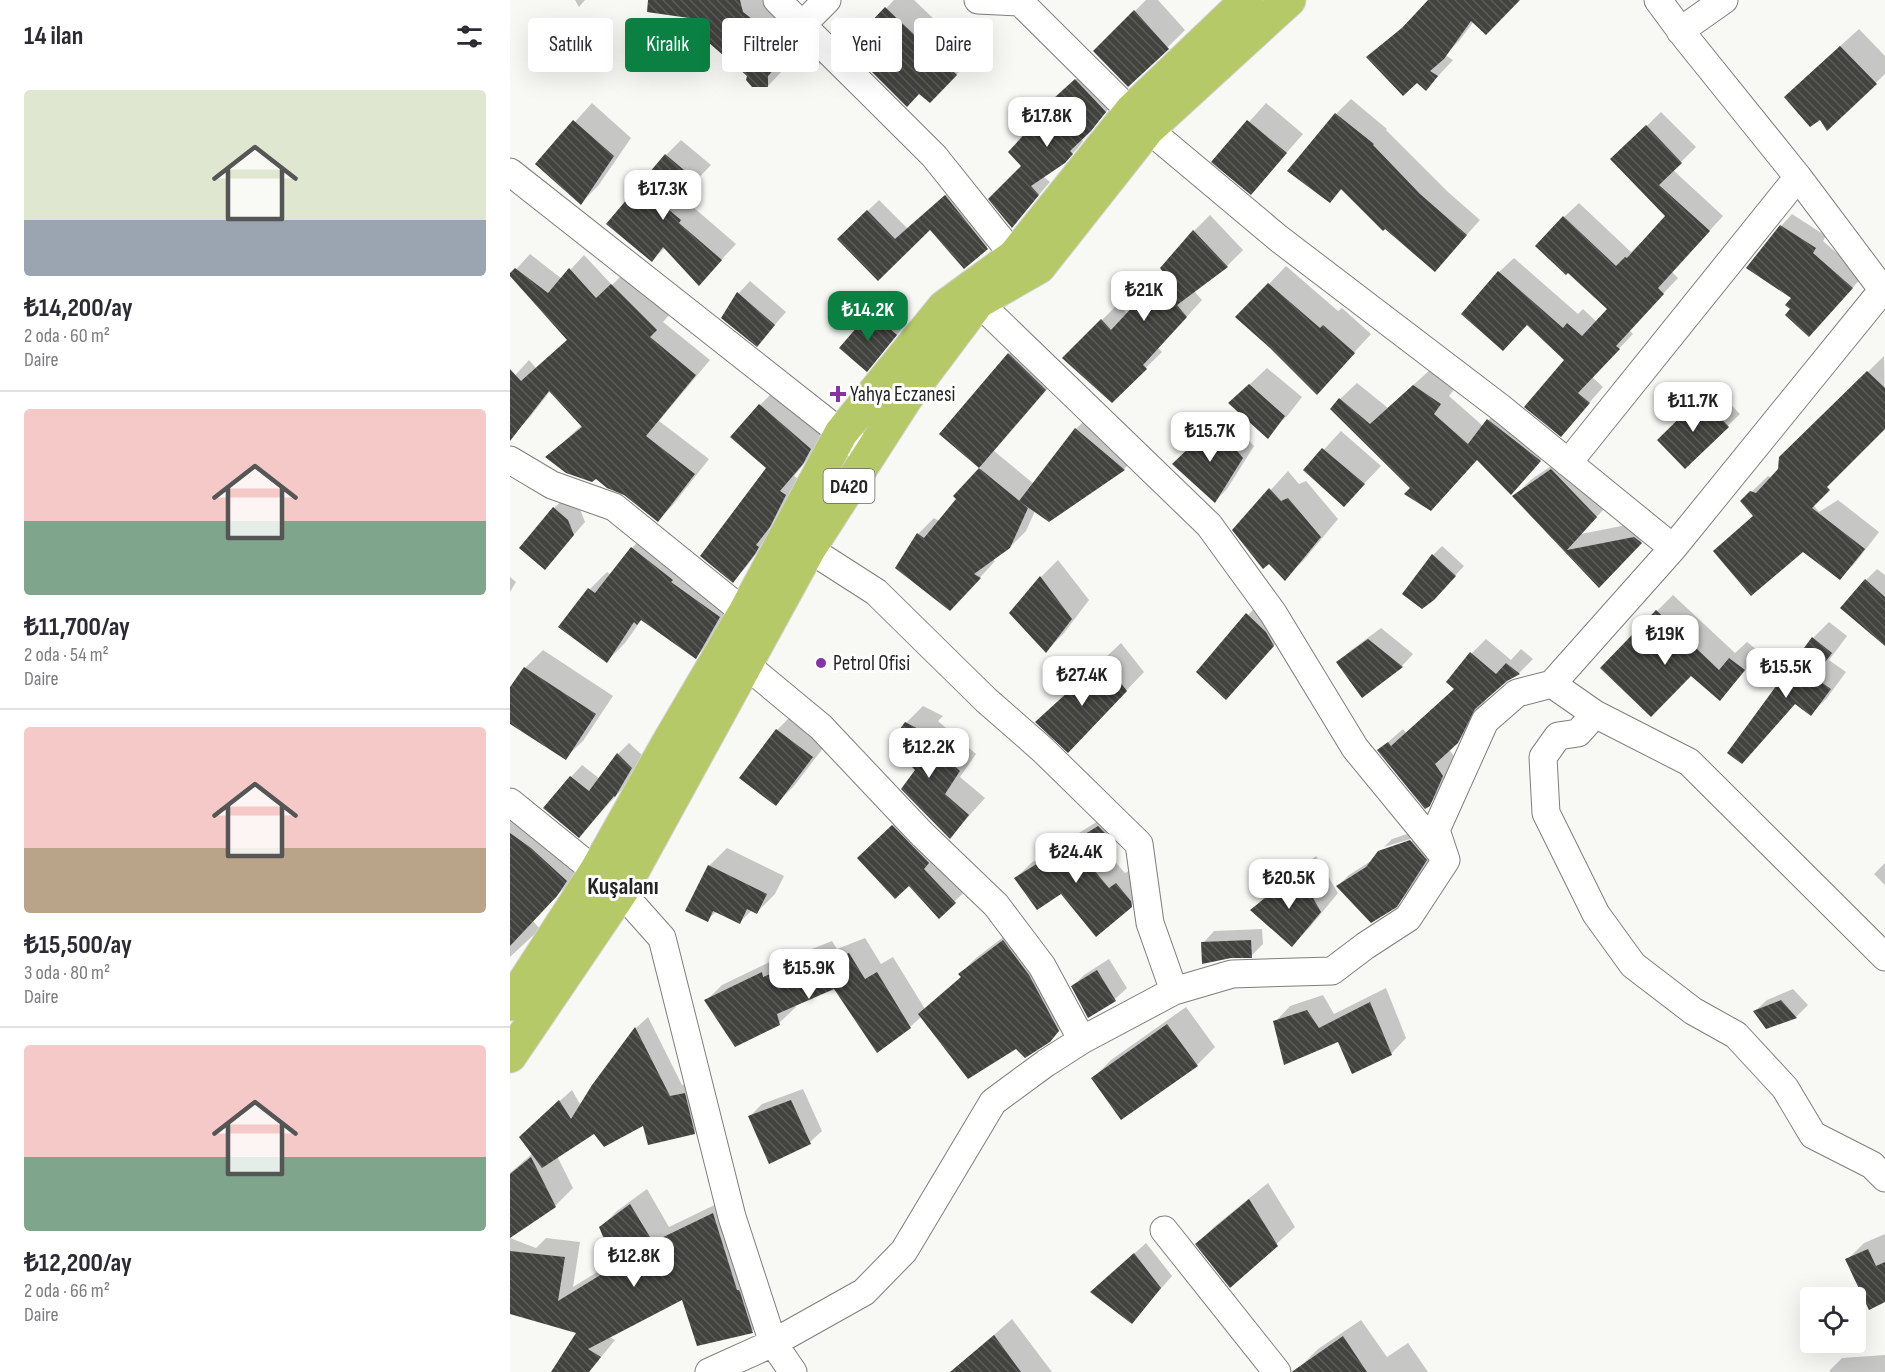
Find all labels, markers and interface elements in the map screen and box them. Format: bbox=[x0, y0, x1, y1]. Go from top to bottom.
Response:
chip: Satılık bbox=[528, 18, 613, 72]
chip: Kiralık bbox=[625, 18, 710, 72]
chip: Filtreler bbox=[722, 18, 819, 72]
chip: Yeni bbox=[831, 18, 902, 72]
chip: Daire bbox=[914, 18, 993, 72]
icon: filters bbox=[453, 20, 486, 53]
text: 14 ilan bbox=[24, 21, 83, 52]
pin: ₺17.8K bbox=[998, 97, 1096, 148]
text: ₺17.8K bbox=[1022, 104, 1072, 128]
icon: home bbox=[201, 129, 309, 237]
pin: ₺17.3K bbox=[614, 170, 712, 221]
text: ₺17.3K bbox=[638, 177, 688, 201]
pin: ₺21K bbox=[1108, 271, 1180, 322]
text: ₺21K bbox=[1125, 278, 1163, 302]
pin: ₺14.2K bbox=[819, 291, 917, 342]
text: ₺14,200/ay bbox=[24, 293, 132, 324]
text: ₺14.2K bbox=[842, 298, 894, 322]
text: 2 oda · 60 m² bbox=[24, 324, 110, 348]
text: Daire bbox=[24, 348, 59, 372]
place label: Yahya Eczanesi bbox=[850, 382, 955, 407]
pin: ₺11.7K bbox=[1644, 382, 1742, 433]
marker: Yahya Eczanesi bbox=[831, 387, 845, 401]
text: ₺11.7K bbox=[1668, 389, 1718, 413]
pin: ₺15.7K bbox=[1161, 412, 1259, 463]
text: ₺15.7K bbox=[1185, 419, 1235, 443]
icon: home bbox=[201, 448, 309, 556]
road number: D420 bbox=[824, 469, 874, 503]
text: ₺11,700/ay bbox=[24, 612, 130, 643]
pin: ₺19K bbox=[1629, 615, 1701, 666]
text: ₺19K bbox=[1646, 622, 1684, 646]
text: 2 oda · 54 m² bbox=[24, 643, 109, 667]
pin: ₺15.5K bbox=[1737, 648, 1835, 699]
place label: Petrol Ofisi bbox=[833, 651, 910, 676]
text: ₺15.5K bbox=[1760, 655, 1812, 679]
marker: Petrol Ofisi bbox=[814, 656, 828, 670]
pin: ₺27.4K bbox=[1033, 656, 1131, 707]
text: ₺27.4K bbox=[1057, 663, 1107, 687]
text: Daire bbox=[24, 667, 59, 691]
pin: ₺12.2K bbox=[880, 728, 978, 779]
text: ₺12.2K bbox=[903, 735, 955, 759]
icon: home bbox=[201, 766, 309, 874]
pin: ₺24.4K bbox=[1027, 833, 1125, 884]
text: ₺24.4K bbox=[1049, 840, 1103, 864]
pin: ₺20.5K bbox=[1240, 859, 1338, 910]
text: ₺20.5K bbox=[1263, 866, 1315, 890]
district label: Kuşalanı bbox=[587, 872, 659, 901]
text: ₺15,500/ay bbox=[24, 930, 132, 961]
pin: ₺15.9K bbox=[760, 949, 858, 1000]
text: ₺15.9K bbox=[783, 956, 835, 980]
text: 3 oda · 80 m² bbox=[24, 961, 110, 985]
text: Daire bbox=[24, 985, 59, 1009]
icon: home bbox=[201, 1084, 309, 1192]
pin: ₺12.8K bbox=[585, 1237, 683, 1288]
text: ₺12.8K bbox=[608, 1244, 660, 1268]
text: ₺12,200/ay bbox=[24, 1248, 132, 1279]
text: 2 oda · 66 m² bbox=[24, 1279, 110, 1303]
map controls bbox=[1800, 1287, 1866, 1353]
button: locate bbox=[1800, 1287, 1866, 1353]
text: Daire bbox=[24, 1303, 59, 1327]

